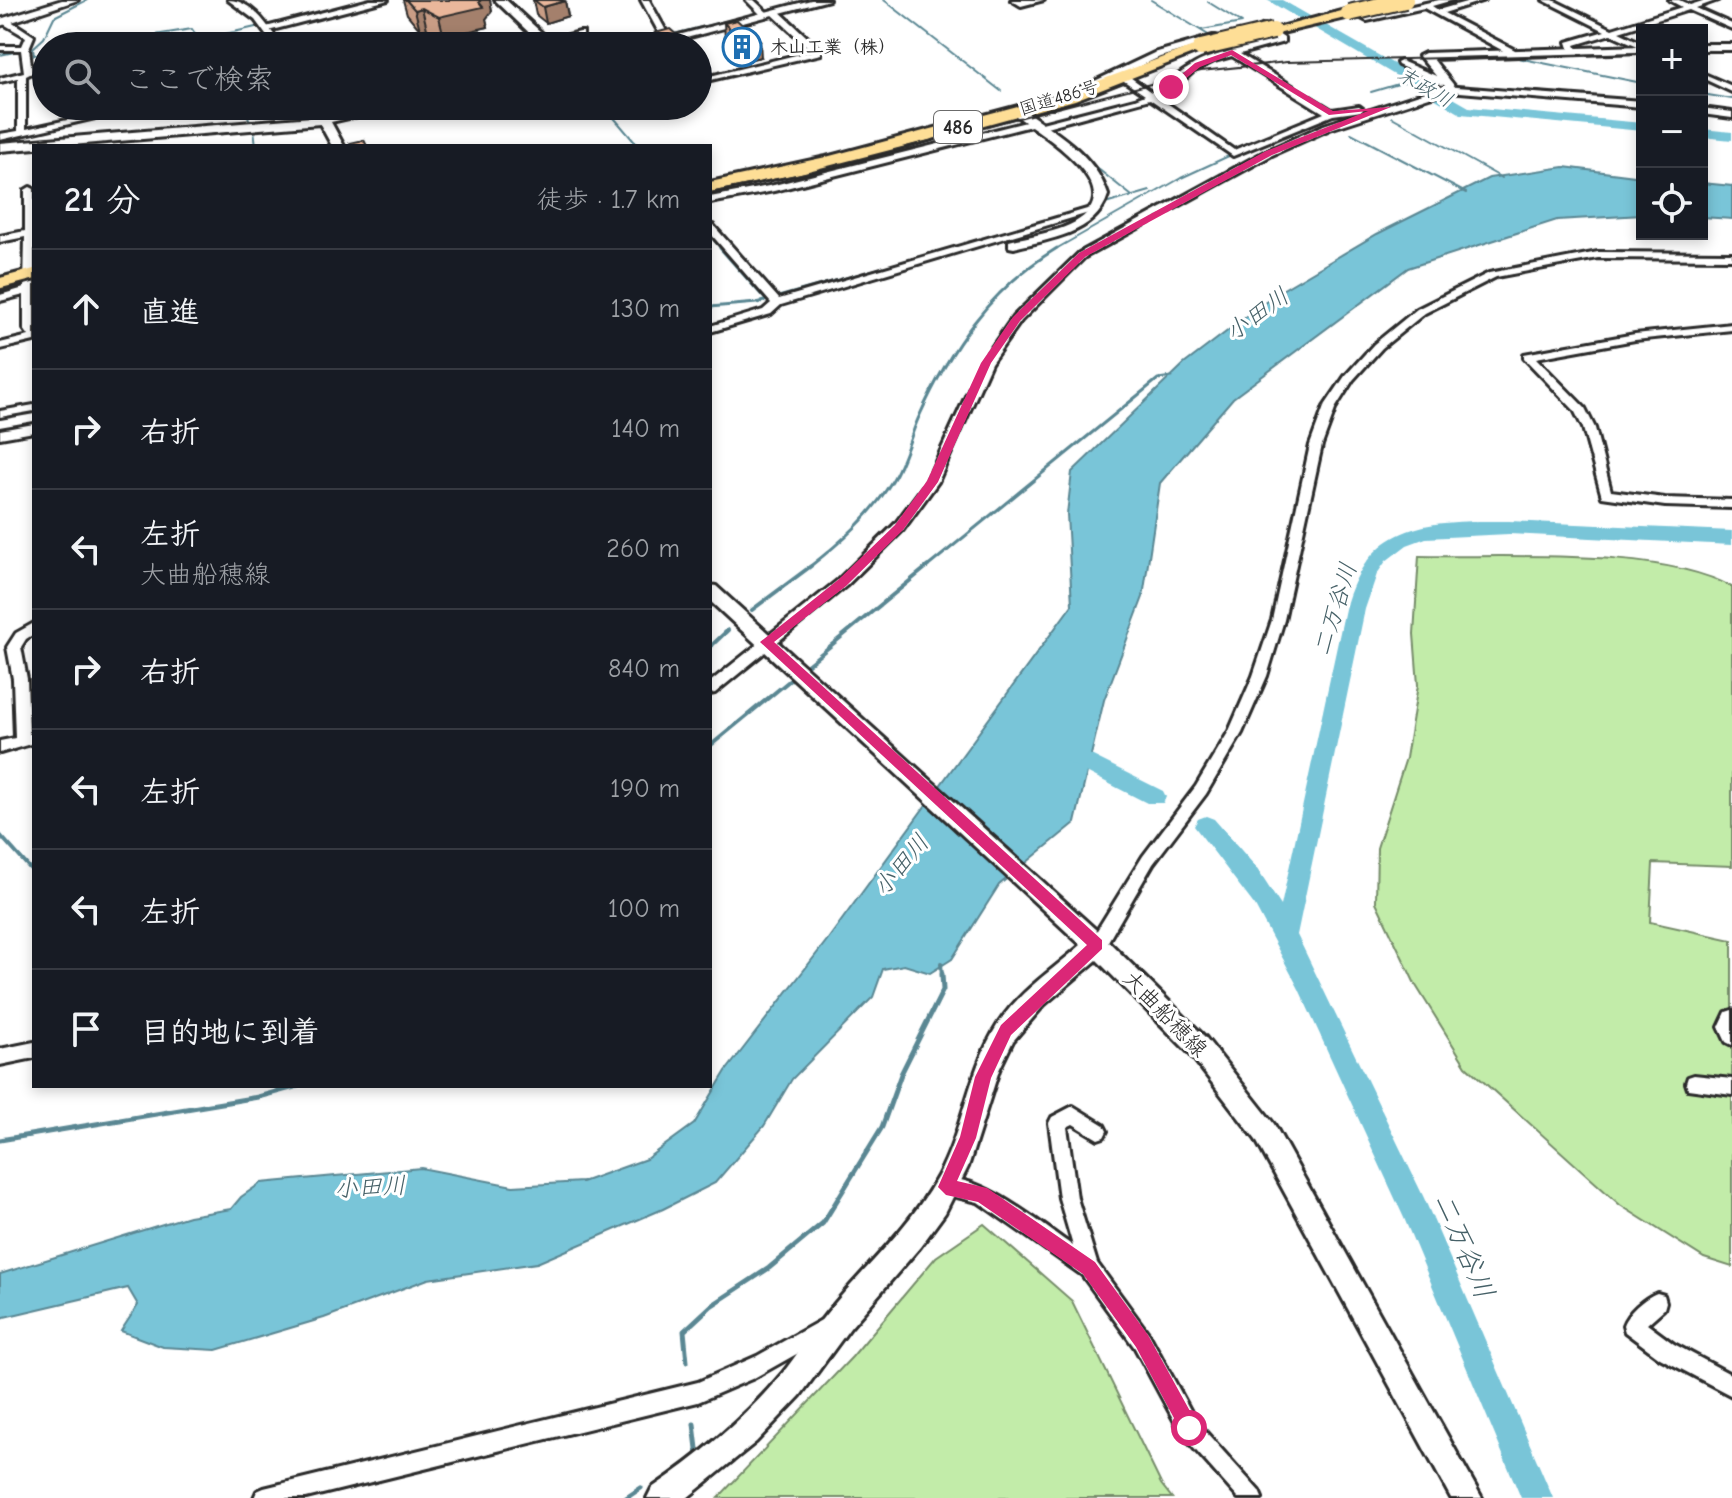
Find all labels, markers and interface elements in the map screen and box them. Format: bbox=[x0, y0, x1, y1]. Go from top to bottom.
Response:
map controls bbox=[1636, 24, 1708, 240]
button: + bbox=[1636, 24, 1708, 96]
building icon: 木山工業（株） bbox=[721, 26, 763, 68]
search box bbox=[32, 32, 712, 120]
place label: 木山工業（株） bbox=[770, 37, 896, 58]
icon: search bbox=[60, 54, 104, 98]
text: ここで検索 bbox=[124, 62, 274, 97]
water label: 末政川 bbox=[1393, 62, 1457, 112]
route end bbox=[1153, 69, 1189, 105]
street label: 国道486号 bbox=[1017, 76, 1101, 120]
button: − bbox=[1636, 96, 1708, 168]
road number: 486 bbox=[934, 111, 982, 143]
button: locate bbox=[1636, 168, 1708, 240]
text: 21 分 bbox=[64, 180, 140, 220]
text: 徒歩 · 1.7 km bbox=[537, 185, 680, 215]
water label: 小田川 bbox=[1220, 282, 1294, 346]
icon: ahead bbox=[64, 287, 108, 331]
text: 130 m bbox=[611, 294, 680, 324]
text: 直進 bbox=[140, 295, 200, 330]
icon: right bbox=[64, 407, 108, 451]
text: 140 m bbox=[611, 414, 680, 444]
text: 右折 bbox=[140, 415, 200, 450]
text: 左折 bbox=[140, 517, 200, 552]
icon: left bbox=[64, 527, 108, 571]
text: 260 m bbox=[606, 534, 680, 564]
water label: 二万谷川 bbox=[1308, 559, 1362, 659]
text: 大曲船穂線 bbox=[140, 560, 270, 590]
icon: right bbox=[64, 647, 108, 691]
text: 840 m bbox=[608, 654, 680, 684]
text: 右折 bbox=[140, 655, 200, 690]
icon: left bbox=[64, 767, 108, 811]
text: 190 m bbox=[610, 774, 680, 804]
text: 左折 bbox=[140, 775, 200, 810]
water label: 小田川 bbox=[867, 828, 935, 902]
icon: left bbox=[64, 887, 108, 931]
text: 100 m bbox=[608, 894, 680, 924]
text: 左折 bbox=[140, 895, 200, 930]
street label: 大曲船穂線 bbox=[1117, 965, 1213, 1063]
icon: arrive bbox=[64, 1007, 108, 1051]
text: 目的地に到着 bbox=[140, 1015, 320, 1050]
water label: 小田川 bbox=[333, 1171, 407, 1203]
water label: 二万谷川 bbox=[1427, 1188, 1501, 1304]
route start bbox=[1171, 1410, 1207, 1446]

